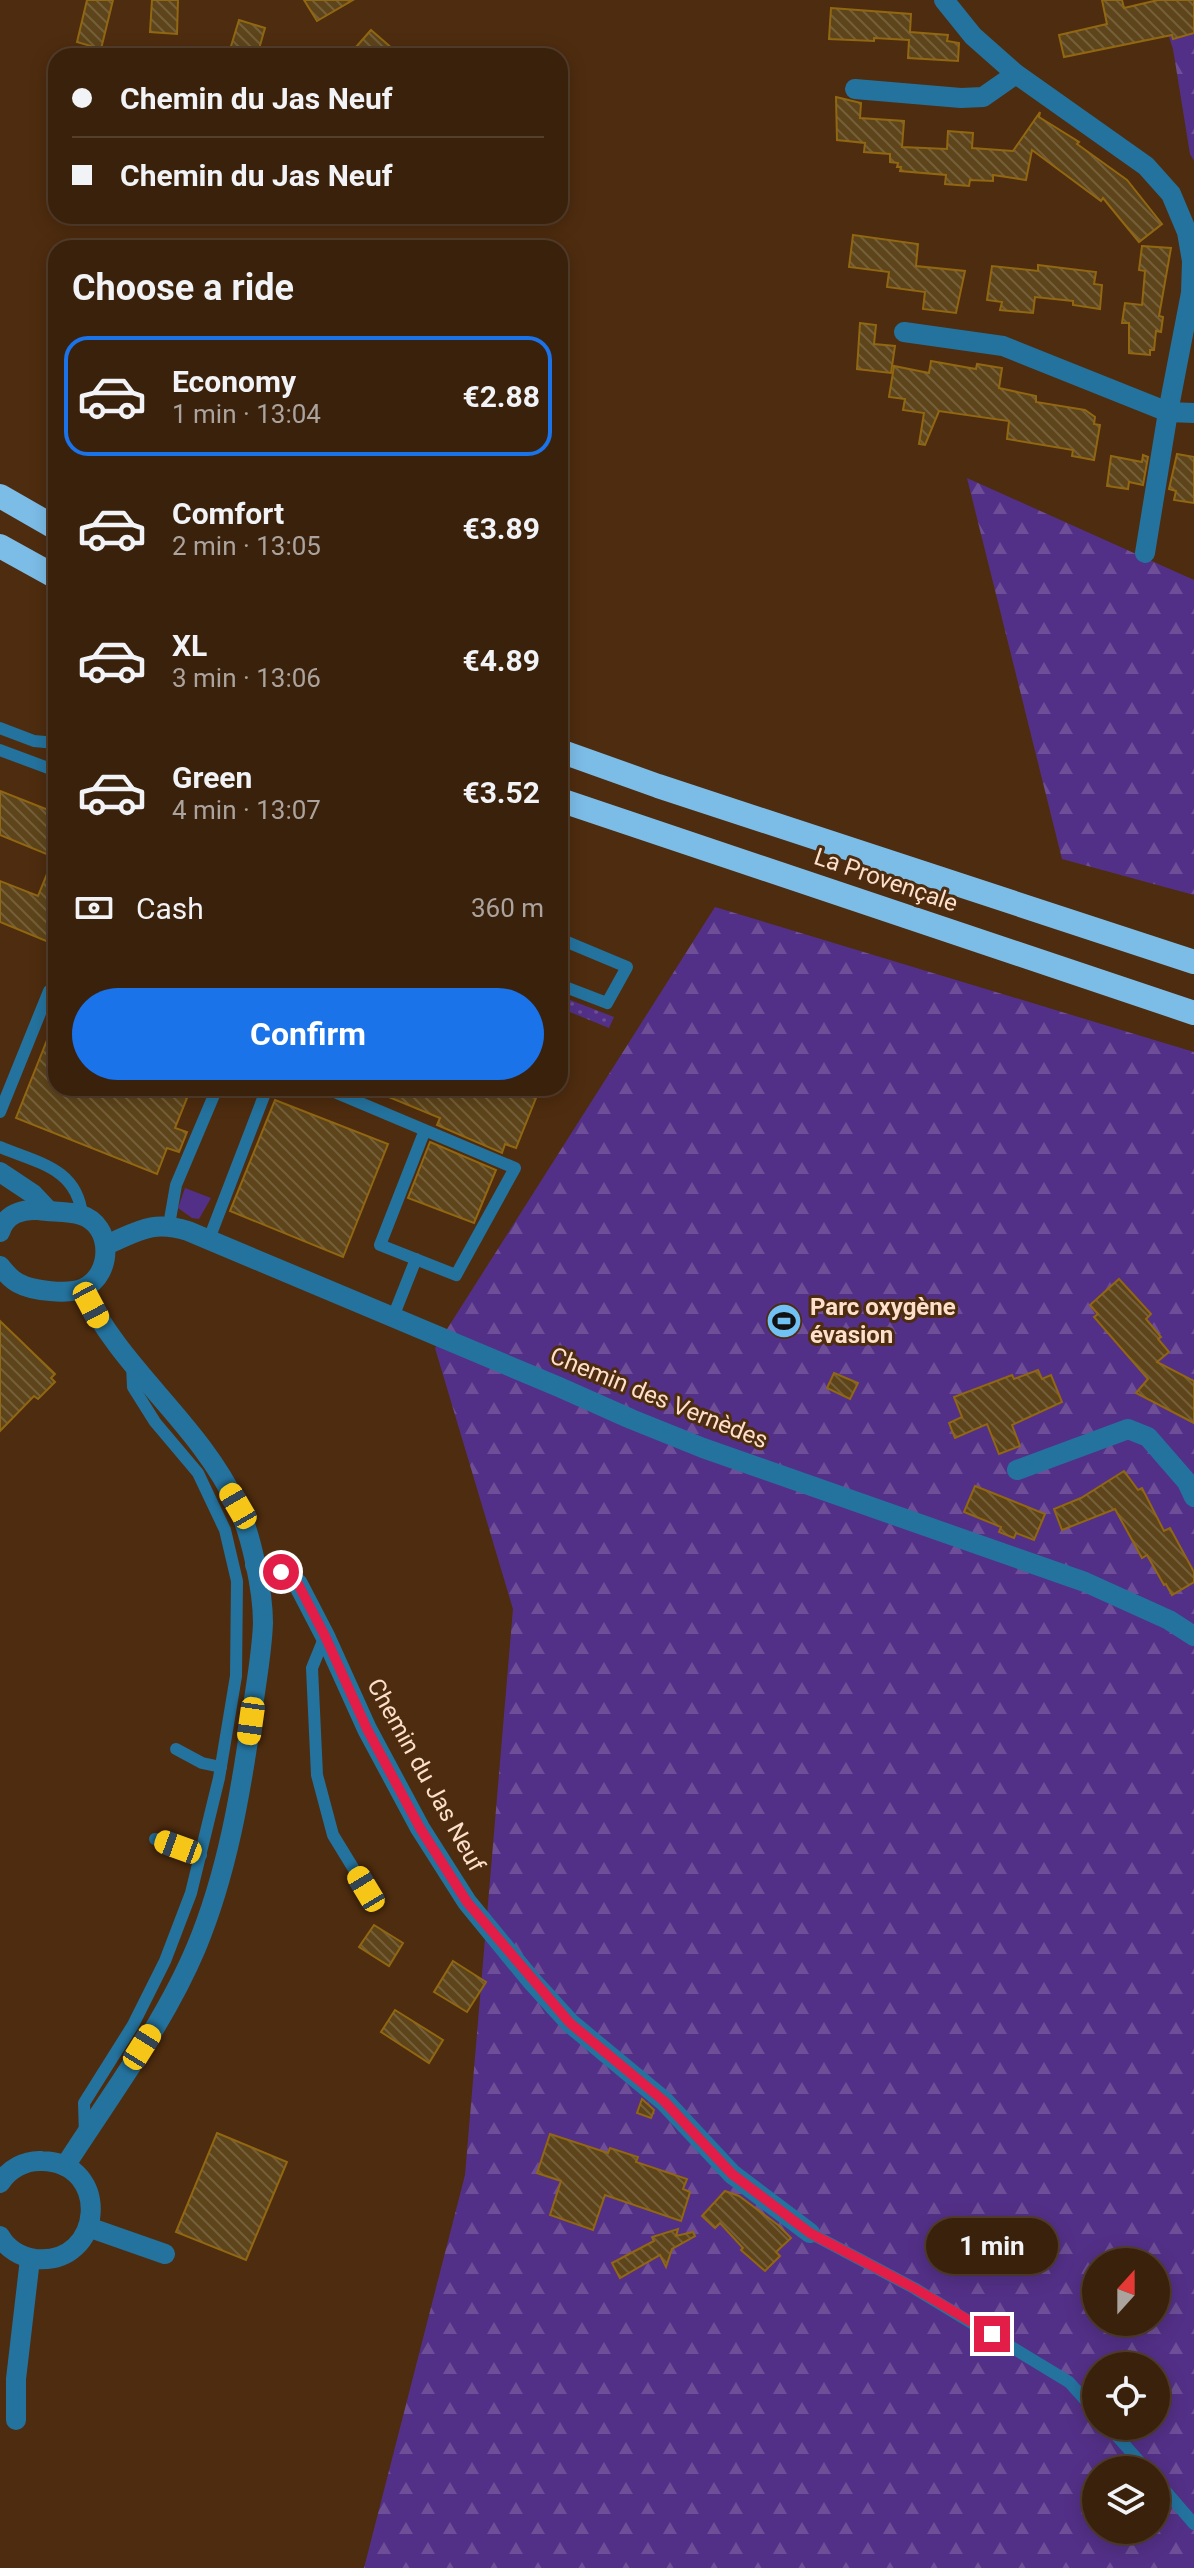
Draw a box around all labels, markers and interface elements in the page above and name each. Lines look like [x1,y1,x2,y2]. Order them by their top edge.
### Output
text: Chemin du Jas Neuf [120,81,393,116]
text: Chemin du Jas Neuf [120,158,393,193]
text: Choose a ride [72,267,294,309]
icon: car [76,360,148,432]
text: Economy [172,364,296,399]
text: €2.88 [462,379,540,414]
text: 1 min · 13:04 [172,399,321,429]
icon: car [76,492,148,564]
text: Comfort [172,496,284,531]
text: €3.89 [462,511,540,546]
text: 2 min · 13:05 [172,531,321,561]
icon: car [76,624,148,696]
text: XL [172,628,207,663]
text: €4.89 [462,643,540,678]
text: 3 min · 13:06 [172,663,321,693]
icon: car [76,756,148,828]
text: Green [172,760,252,795]
text: €3.52 [462,775,540,810]
text: 4 min · 13:07 [172,795,321,825]
street label: La Provençale [810,842,962,918]
icon: cash [72,886,116,930]
text: Cash [136,891,204,926]
text: 360 m [471,893,544,923]
button: Confirm [72,988,544,1080]
car [69,1278,113,1332]
place label: Parc oxygène évasion [810,1293,956,1349]
sports icon: Parc oxygène évasion [765,1302,803,1340]
street label: Chemin des Vernèdes [546,1341,772,1455]
car [216,1479,260,1533]
route start [263,1554,299,1590]
street label: Chemin du Jas Neuf [361,1674,491,1877]
car [236,1696,266,1746]
car [151,1828,205,1866]
car [343,1862,389,1916]
car [119,2020,165,2074]
callout: 1 min [926,2218,1058,2274]
text: 1 min [959,2231,1025,2261]
north arrow [1082,2248,1170,2336]
map controls [1082,2248,1170,2544]
route end [974,2316,1010,2352]
button: locate [1082,2352,1170,2440]
button: layers [1082,2456,1170,2544]

